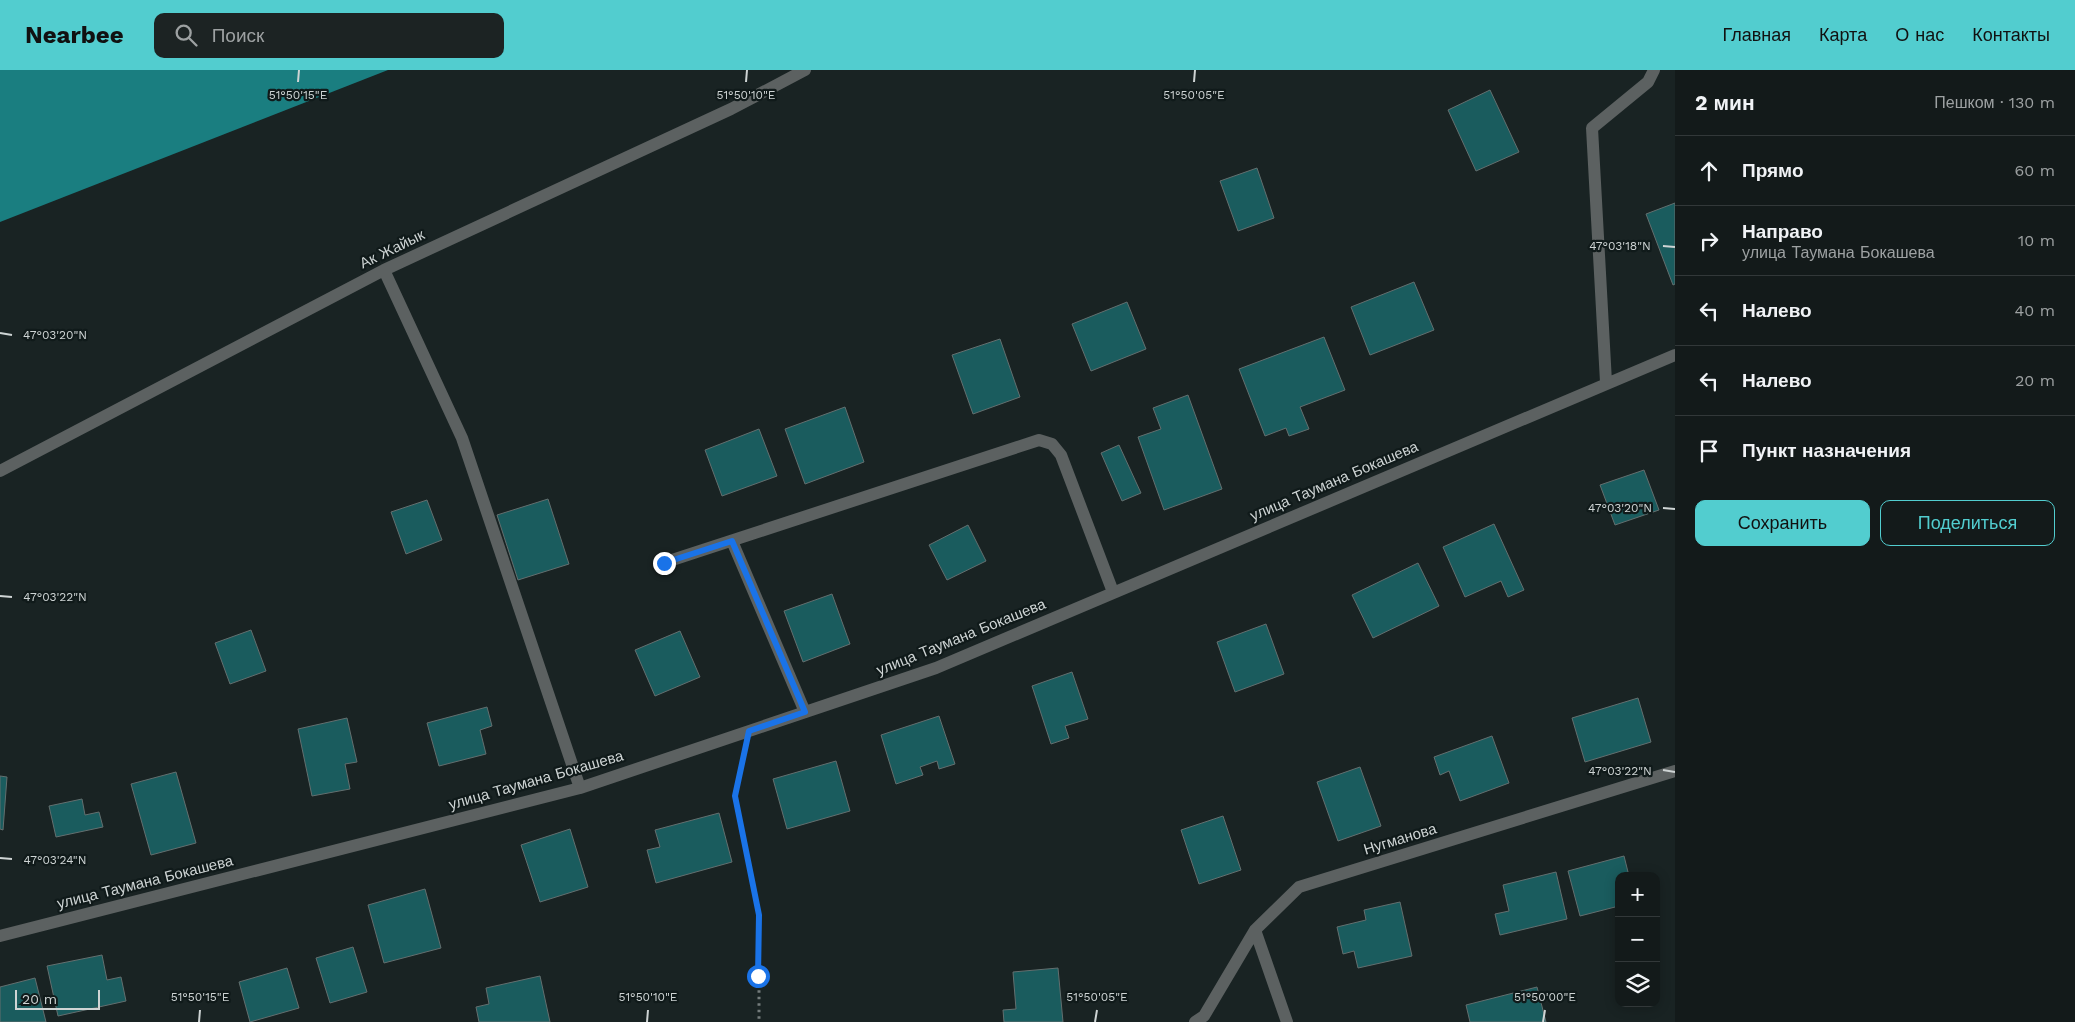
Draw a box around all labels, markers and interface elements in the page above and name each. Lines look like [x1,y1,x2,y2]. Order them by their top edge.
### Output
search box [154,13,504,58]
text: Nearbee [25,21,124,49]
icon: search [172,21,200,49]
text: Поиск [212,24,264,47]
text: Главная [1722,24,1791,45]
text: Карта [1819,24,1867,45]
text: О нас [1895,24,1944,45]
text: Контакты [1972,24,2050,45]
text: 51°50'15"E [269,88,328,102]
text: 51°50'10"E [716,88,776,102]
text: 51°50'05"E [1163,88,1225,102]
text: 2 мин [1695,90,1755,115]
text: Пешком · 130 m [1934,93,2055,112]
icon: ahead [1695,157,1723,185]
text: Прямо [1742,159,1804,182]
text: 60 m [2015,161,2055,180]
text: Направо [1742,220,1823,243]
street label: Ак Жайык [357,225,428,272]
icon: right [1695,227,1723,255]
text: 10 m [2018,231,2055,250]
text: 47°03'18"N [1589,239,1651,253]
text: улица Таумана Бокашева [1742,243,1935,262]
icon: left [1695,297,1723,325]
text: Налево [1742,299,1812,322]
text: 40 m [2015,301,2055,320]
text: 47°03'20"N [23,328,87,342]
icon: left [1695,367,1723,395]
text: Налево [1742,369,1812,392]
text: 20 m [2015,371,2055,390]
street label: улица Таумана Бокашева [1247,437,1421,525]
icon: arrive [1695,437,1723,465]
text: Пункт назначения [1742,439,1911,462]
button: Сохранить [1695,500,1870,546]
button: Поделиться [1880,500,2055,546]
text: 47°03'20"N [1588,501,1652,515]
route end [653,552,676,575]
text: 47°03'22"N [23,590,87,604]
street label: улица Таумана Бокашева [874,595,1049,679]
street label: улица Таумана Бокашева [447,746,626,814]
text: 47°03'22"N [1588,764,1652,778]
street label: Нугманова [1361,819,1439,859]
street label: улица Таумана Бокашева [55,851,235,913]
text: 47°03'24"N [23,853,87,867]
map controls [1615,872,1660,1007]
button: + [1615,872,1660,917]
button: − [1615,917,1660,962]
button: layers [1615,962,1660,1007]
route start [747,965,770,988]
scale bar [15,987,100,1010]
text: 51°50'15"E [171,990,230,1004]
text: 51°50'10"E [618,990,678,1004]
text: 51°50'05"E [1066,990,1128,1004]
text: 51°50'00"E [1514,990,1576,1004]
text: 20 m [22,991,57,1007]

